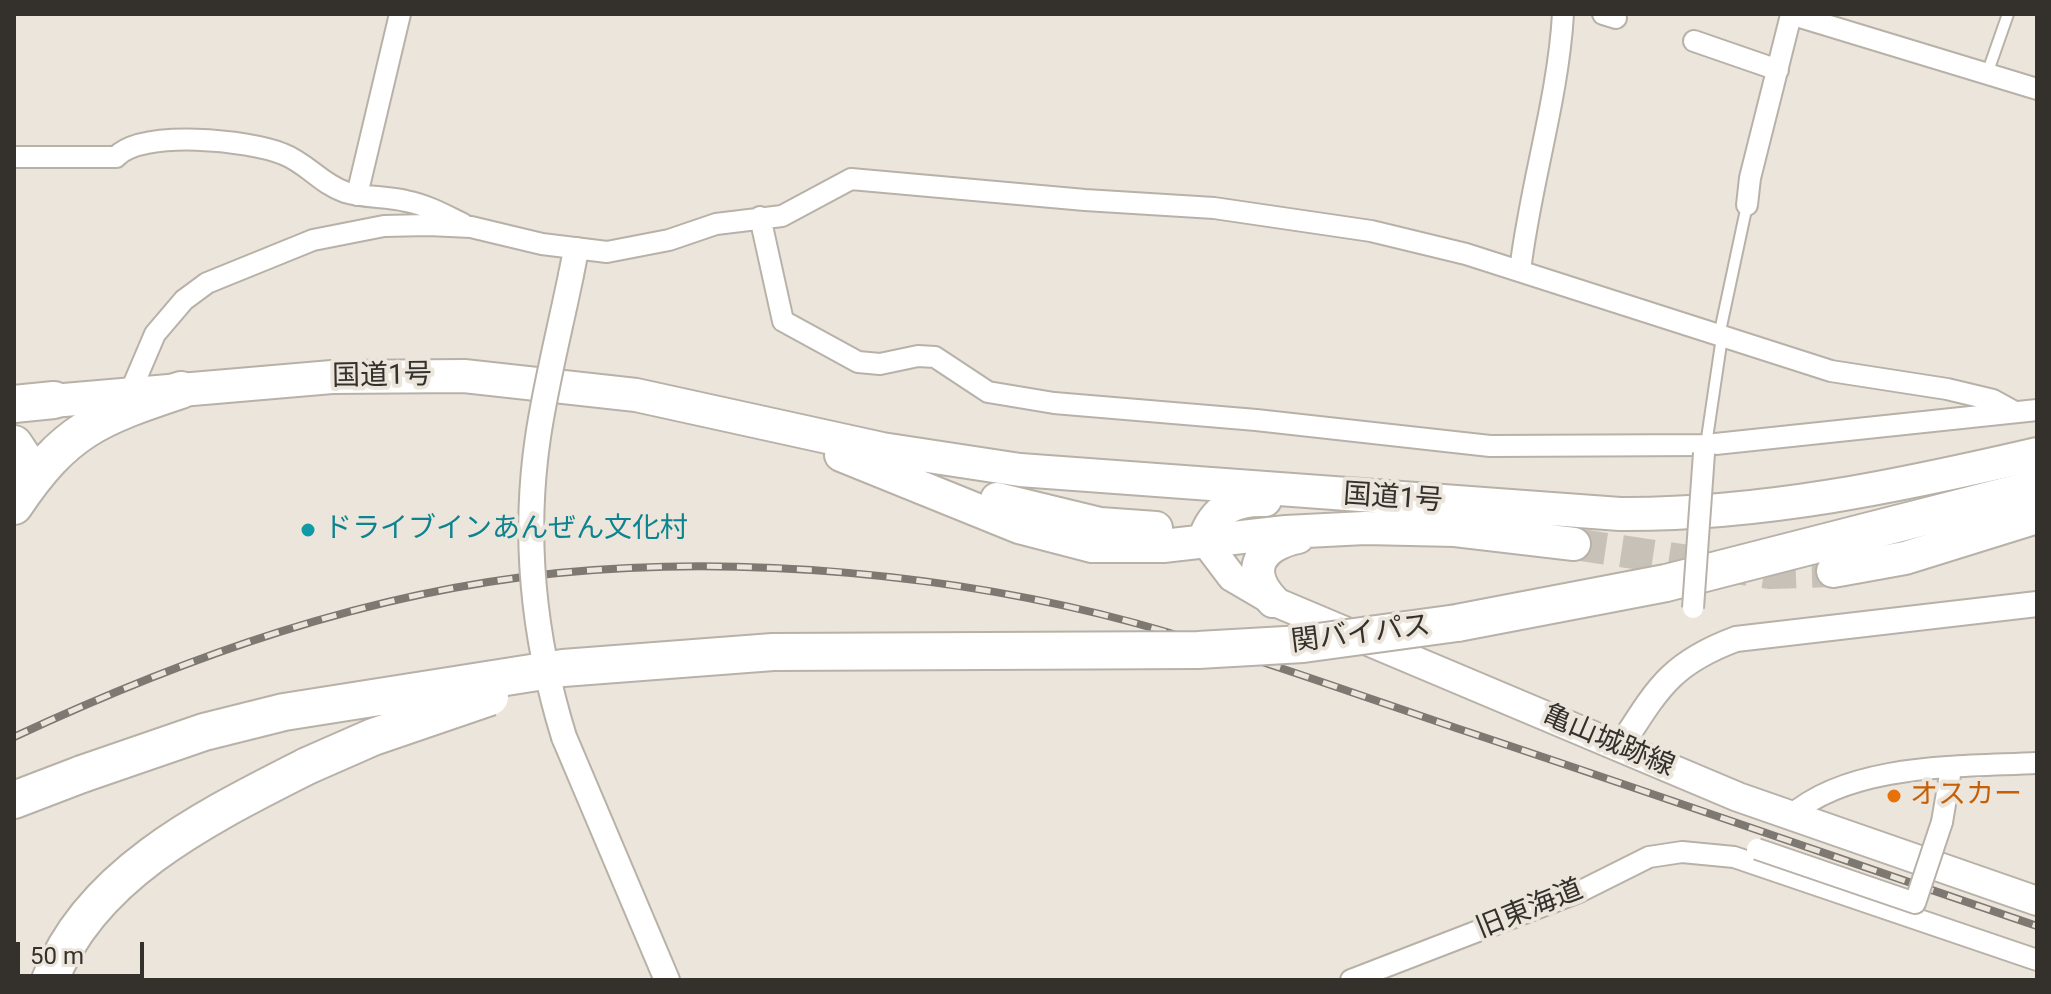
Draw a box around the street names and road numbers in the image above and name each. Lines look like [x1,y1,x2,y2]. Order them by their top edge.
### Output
street label: 国道1号 [332,359,432,395]
street label: 国道1号 [1342,479,1444,519]
street label: 関バイパス [1289,610,1433,660]
street label: 亀山城跡線 [1537,699,1679,785]
street label: 旧東海道 [1472,873,1588,947]

